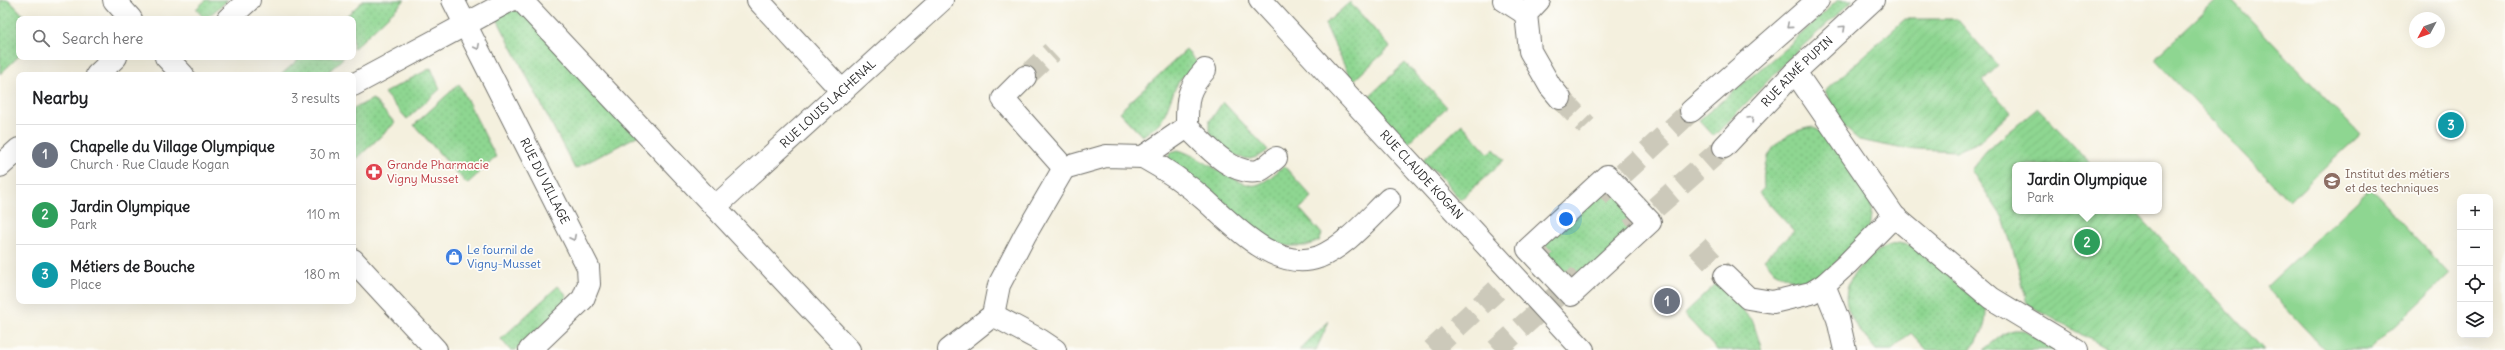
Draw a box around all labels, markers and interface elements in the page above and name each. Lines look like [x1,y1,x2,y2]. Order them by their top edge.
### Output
north arrow [2409,12,2445,48]
search box [16,16,356,60]
one-way arrow [1786,22,1794,29]
one-way arrow [1839,25,1846,32]
icon: search [30,27,52,49]
text: Search here [62,29,143,48]
street label: RUE AIMÉ PUPIN [1758,33,1836,110]
one-way arrow [472,43,480,51]
street label: RUE LOUIS LACHENAL [777,56,879,151]
text: Nearby [32,87,88,109]
text: 3 results [291,90,340,107]
pin: 3 [2438,110,2464,140]
one-way arrow [1746,116,1754,124]
street label: RUE CLAUDE KOGAN [1377,127,1467,222]
street label: RUE DU VILLAGE [517,135,573,227]
text: Chapelle du Village Olympique [70,137,275,156]
text: 1 [42,146,48,163]
text: 30 m [310,146,340,163]
text: Church · Rue Claude Kogan [70,156,229,173]
place label: Grande Pharmacie Vigny Musset [387,157,489,186]
pharmacy icon: Grande Pharmacie Vigny Musset [364,162,384,182]
popup [2012,162,2162,214]
place label: Institut des métiers et des techniques [2345,166,2450,195]
text: Jardin Olympique [2027,170,2147,189]
school or university icon: Institut des métiers et des techniques [2322,171,2342,191]
text: Park [2027,189,2054,206]
map controls [2457,194,2493,338]
button: + [2457,194,2493,230]
text: Jardin Olympique [70,197,190,216]
text: 2 [41,206,49,223]
text: 110 m [307,206,340,223]
your location [1556,209,1576,229]
text: Park [70,216,97,233]
pin: 2 [2074,227,2100,257]
button: − [2457,230,2493,266]
one-way arrow [569,234,576,242]
place label: Le fournil de Vigny-Musset [467,242,541,271]
shop icon: Le fournil de Vigny-Musset [444,247,464,267]
text: Métiers de Bouche [70,257,195,276]
text: 3 [41,266,49,283]
text: 180 m [304,266,340,283]
button: locate [2457,266,2493,302]
text: Place [70,276,101,293]
pin: 1 [1654,286,1680,316]
button: layers [2457,302,2493,338]

